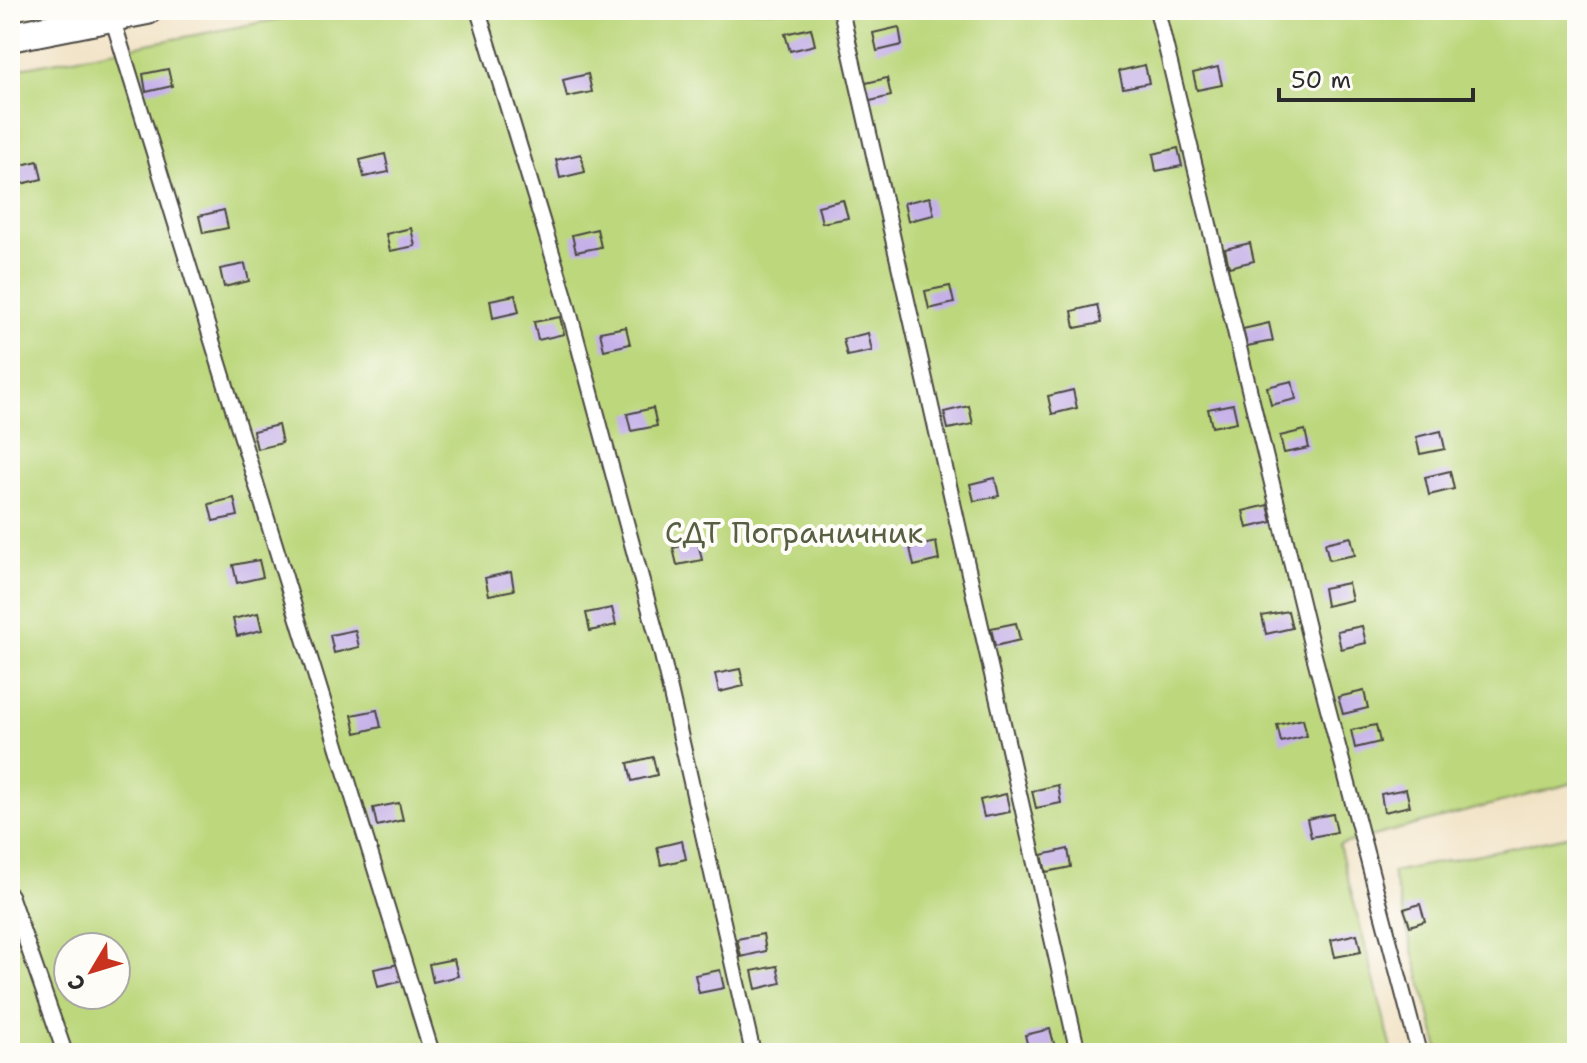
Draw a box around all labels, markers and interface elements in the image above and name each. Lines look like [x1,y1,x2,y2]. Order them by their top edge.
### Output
scale bar [1279,52,1473,102]
text: 50 m [1291,64,1351,96]
park label: СДТ Пограничник [665,512,923,553]
north arrow [52,931,132,1011]
text: С [61,969,92,997]

